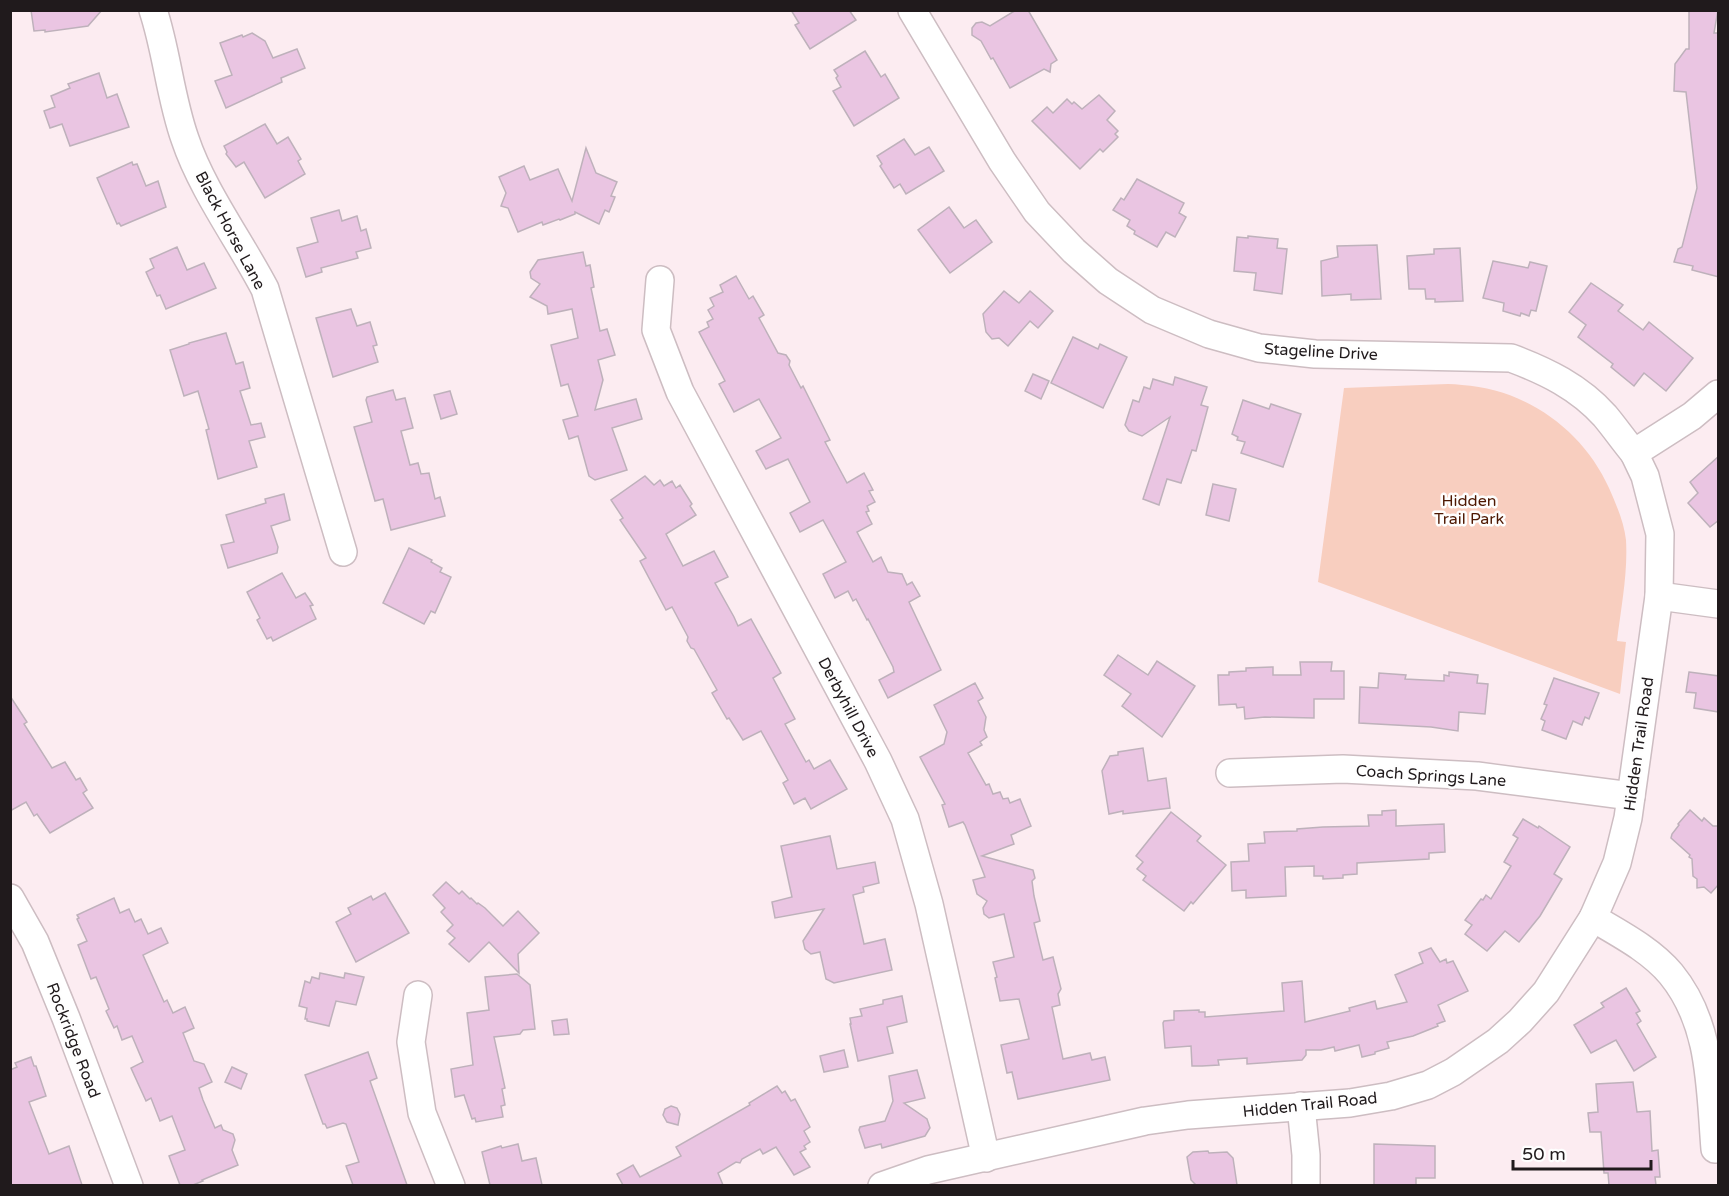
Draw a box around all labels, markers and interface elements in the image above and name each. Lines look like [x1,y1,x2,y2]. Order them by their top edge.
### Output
street label: Black Horse Lane [191,168,270,293]
street label: Stageline Drive [1263,339,1378,365]
park label: Hidden Trail Park [1434,491,1504,529]
street label: Derbyhill Drive [813,654,883,761]
street label: Hidden Trail Road [1620,676,1658,813]
street label: Coach Springs Lane [1355,761,1507,791]
street label: Rockridge Road [42,980,104,1101]
street label: Hidden Trail Road [1242,1088,1378,1122]
scale bar [1513,1133,1651,1171]
text: 50 m [1522,1143,1566,1165]

